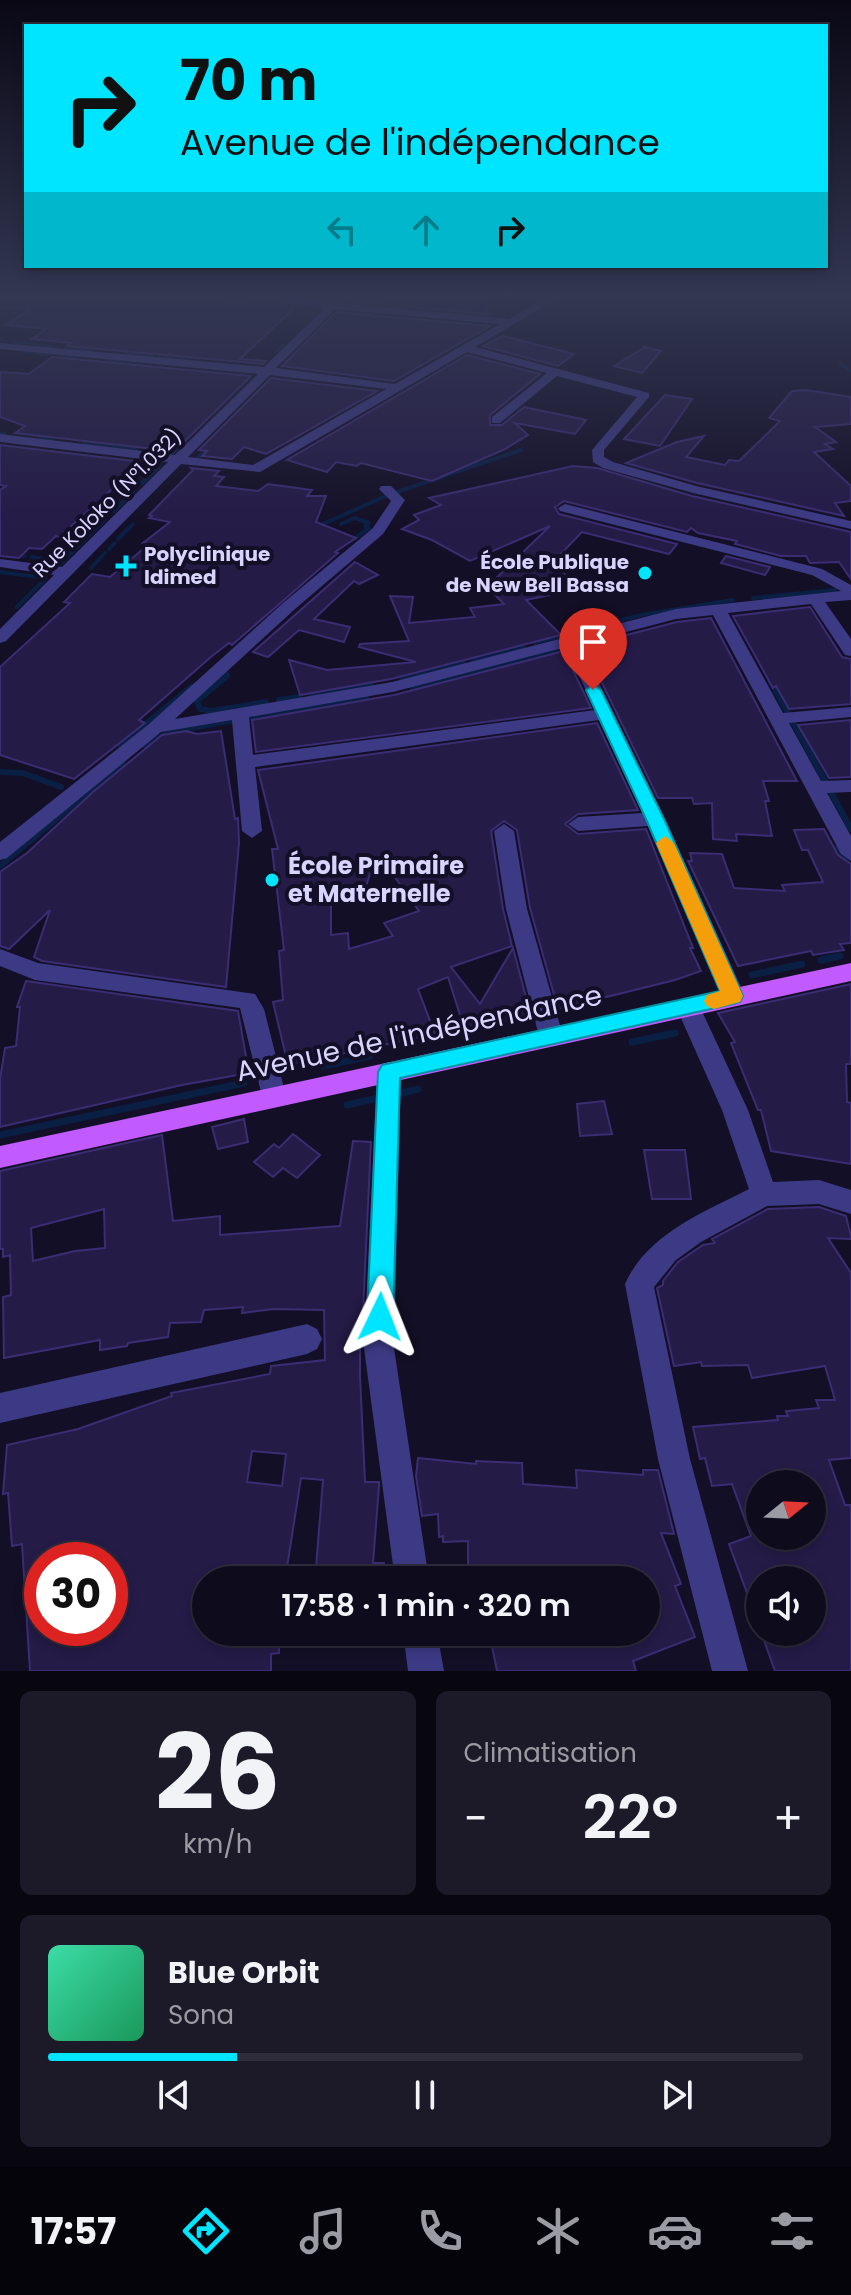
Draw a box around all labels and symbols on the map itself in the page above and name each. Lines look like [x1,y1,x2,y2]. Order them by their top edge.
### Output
street label: Rue Koloko (N°1.032) [26,422,188,584]
place label: Polyclinique Idimed [144,540,270,591]
place label: École Publique de New Bell Bassa [446,548,629,599]
marker: Polyclinique Idimed [115,555,137,577]
marker: École Publique de New Bell Bassa [636,564,654,582]
pin [559,608,627,690]
place label: École Primaire et Maternelle [288,849,464,910]
marker: École Primaire et Maternelle [263,871,281,889]
street label: Avenue de l'indépendance [233,976,606,1091]
position arrow [338,1275,422,1359]
north arrow [746,1470,826,1550]
speed limit sign: 30 [24,1542,128,1646]

